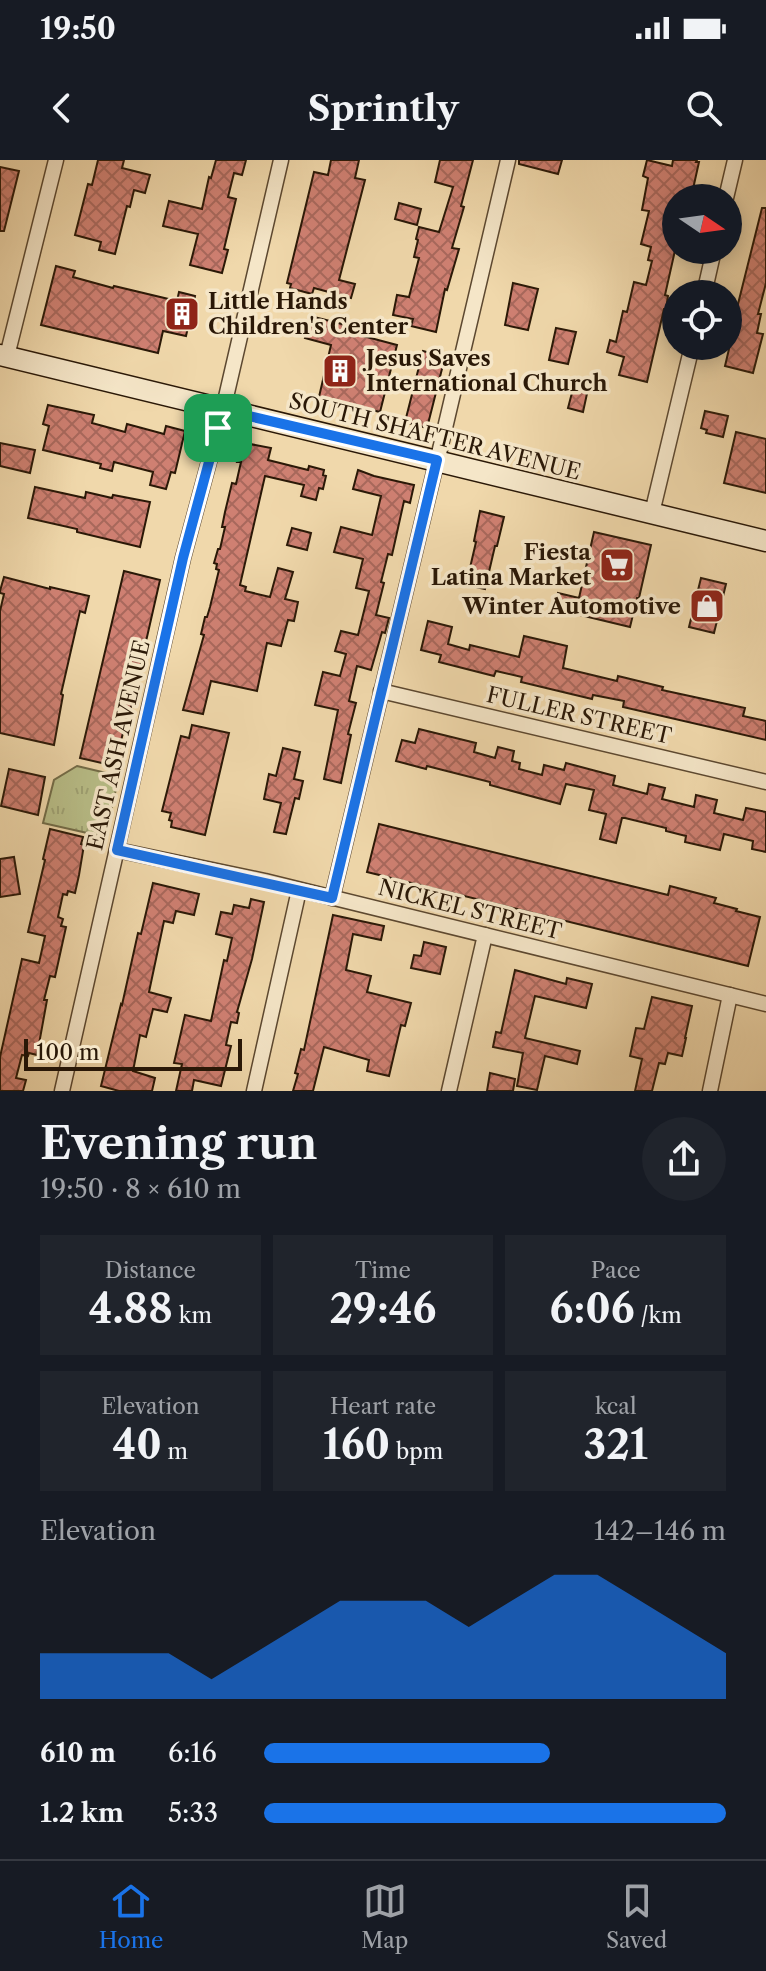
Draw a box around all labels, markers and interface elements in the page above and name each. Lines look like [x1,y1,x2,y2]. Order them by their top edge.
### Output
text: 19:50 [40,10,116,47]
icon: back [40,86,84,130]
text: Sprintly [307,86,459,130]
icon: search [682,86,726,130]
north arrow [662,184,742,264]
map controls [662,184,742,360]
button: locate [662,280,742,360]
place label: Little Hands Children's Center [208,288,409,340]
building icon: Little Hands Children's Center [163,295,201,333]
place label: Jesus Saves International Church [362,345,608,397]
building icon: Jesus Saves International Church [321,352,359,390]
street label: SOUTH SHAFTER AVENUE [286,387,584,486]
pin [184,394,252,462]
icon: arrive [196,406,240,450]
place label: Fiesta Latina Market [431,539,591,591]
supermarket icon: Fiesta Latina Market [598,546,636,584]
shop icon: Winter Automotive [688,587,726,625]
place label: Winter Automotive [461,593,681,620]
street label: EAST ASH AVENUE [81,637,156,853]
street label: FULLER STREET [484,681,674,750]
street label: NICKEL STREET [376,874,565,945]
scale bar [24,1035,242,1071]
text: 100 m [36,1039,99,1066]
text: Evening run [40,1116,317,1170]
button: share [642,1117,726,1201]
text: 19:50 · 8 × 610 m [40,1173,241,1205]
text: Distance [105,1257,196,1284]
text: Time [355,1257,411,1284]
text: Pace [591,1257,641,1284]
text: 4.88 [89,1284,173,1333]
text: 29:46 [330,1284,436,1333]
text: 6:06 [550,1284,635,1333]
text: km [173,1302,212,1329]
text: /km [635,1302,682,1329]
text: Elevation [101,1393,199,1420]
text: Heart rate [330,1393,436,1420]
text: kcal [595,1393,636,1420]
text: 40 [113,1420,162,1469]
text: 160 [323,1420,390,1469]
text: 321 [584,1420,648,1469]
text: m [162,1438,188,1465]
text: bpm [390,1438,443,1465]
text: Elevation [40,1515,156,1547]
text: 142–146 m [594,1515,726,1547]
text: 610 m [40,1737,116,1769]
text: 6:16 [168,1737,217,1769]
text: 1.2 km [40,1797,124,1829]
text: 5:33 [168,1797,218,1829]
tab: Home [99,1879,163,1954]
tab: Map [361,1879,408,1954]
tab: Saved [606,1879,667,1954]

